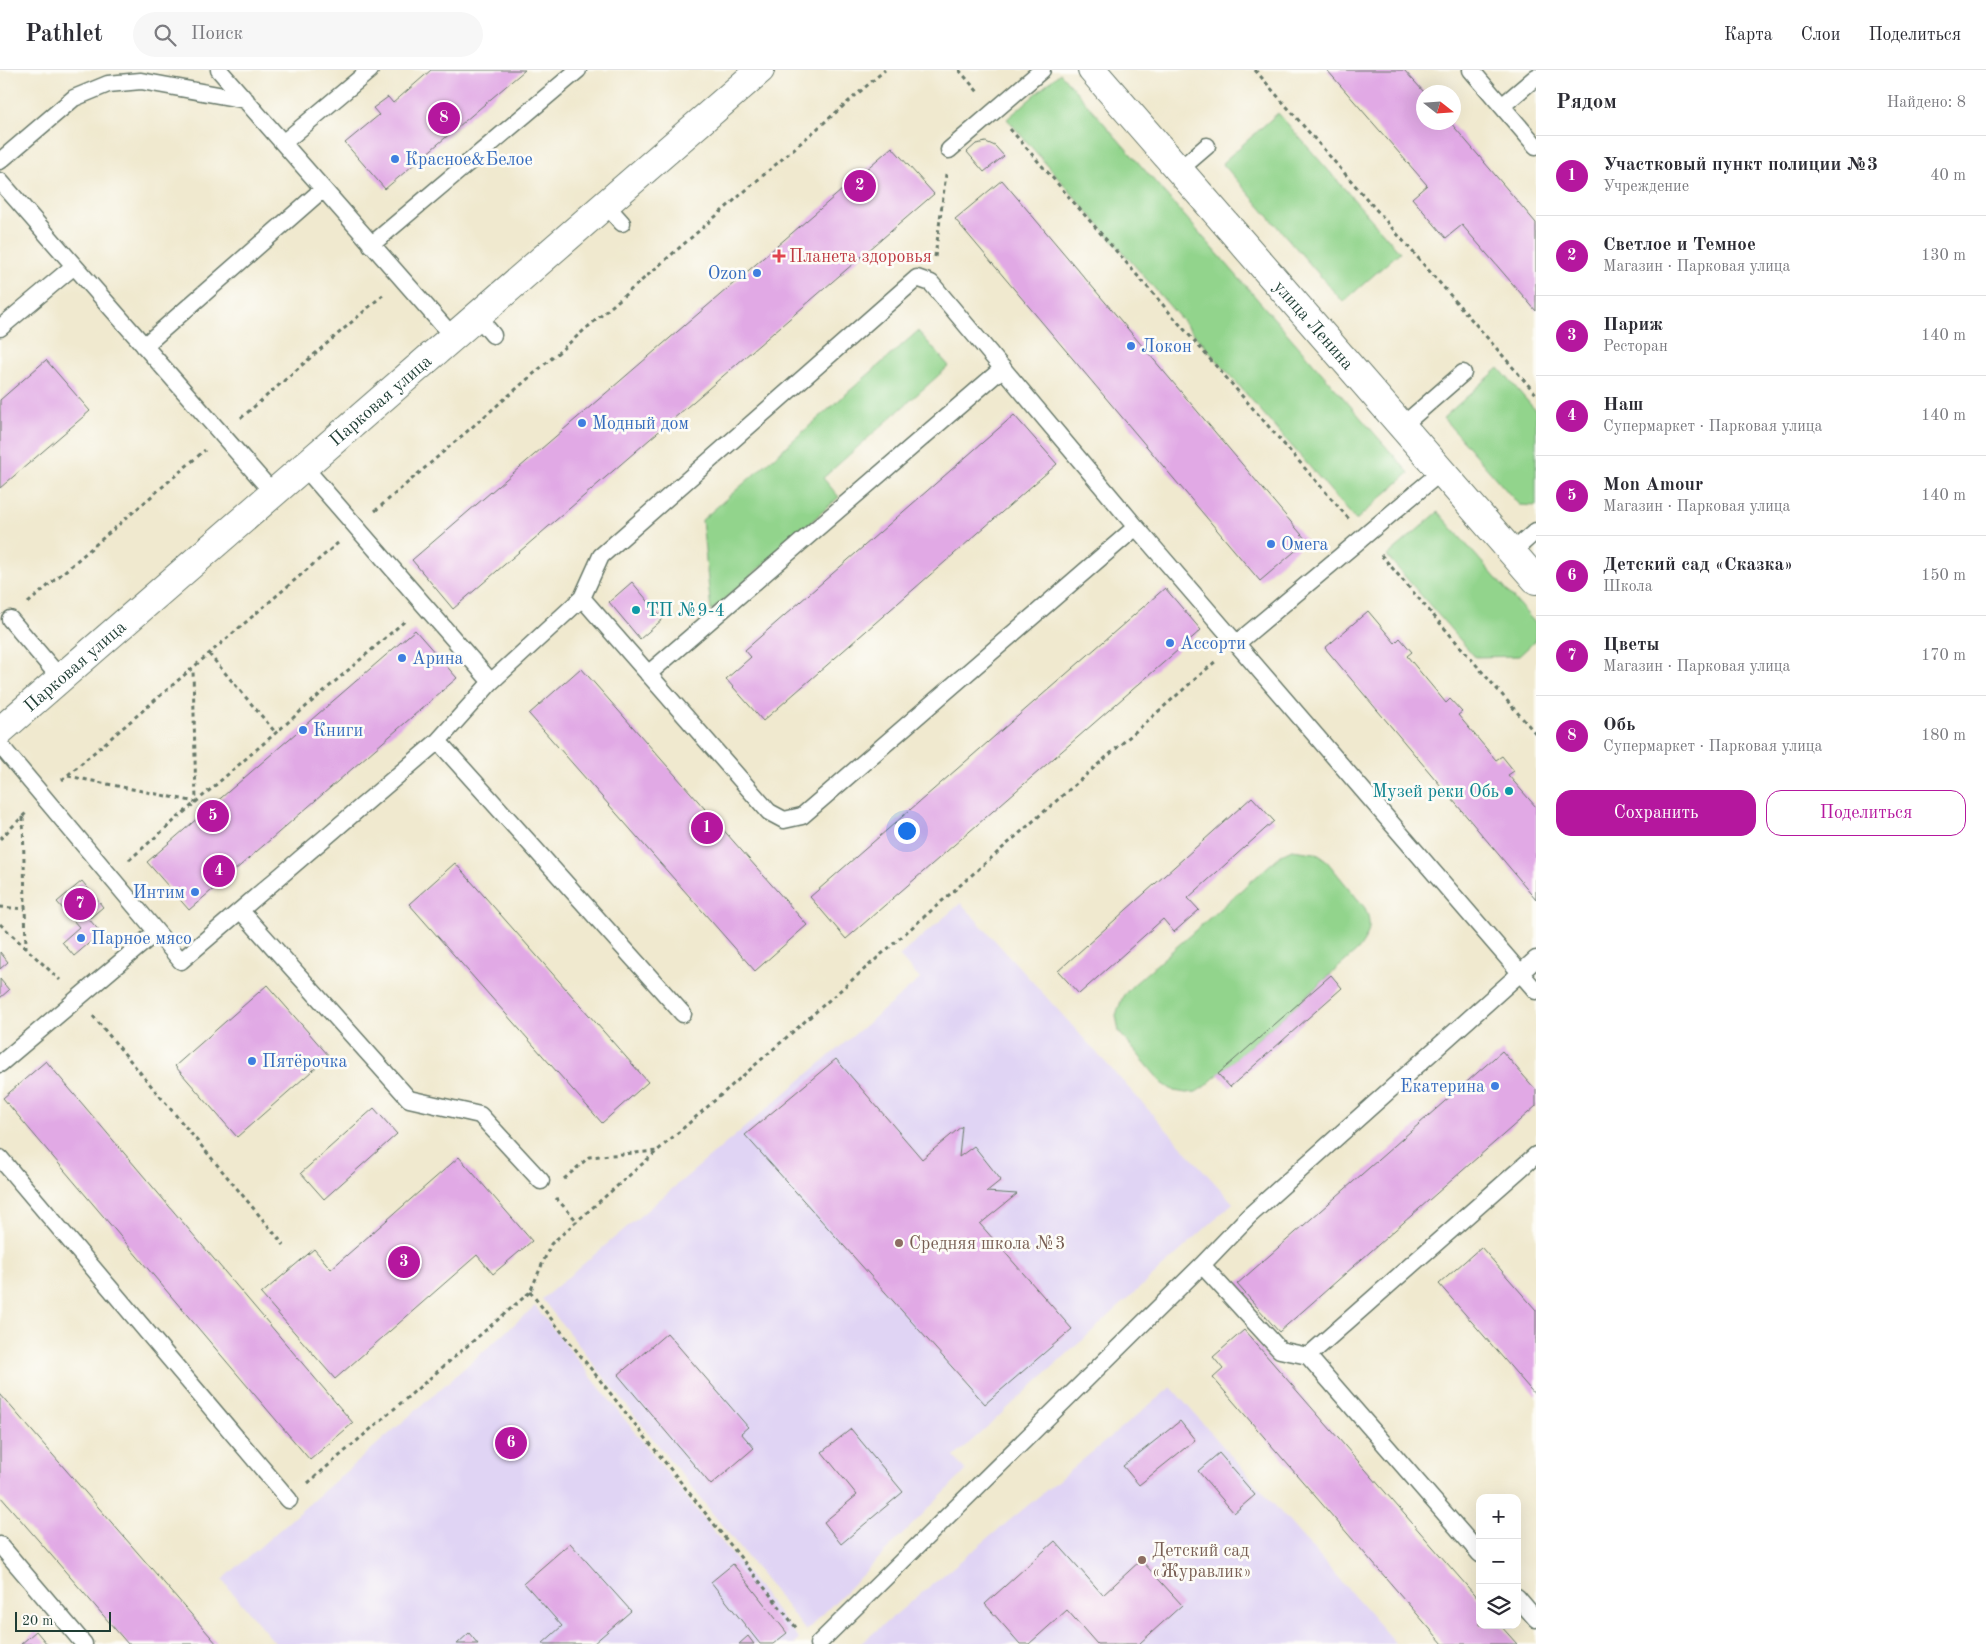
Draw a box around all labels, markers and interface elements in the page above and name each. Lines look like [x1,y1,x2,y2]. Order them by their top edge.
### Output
search box [133,12,483,57]
icon: search [151,21,179,49]
text: Pathlet [25,23,103,47]
text: Поиск [191,25,243,44]
text: Карта [1724,26,1773,44]
text: Слои [1801,26,1840,44]
text: Поделиться [1868,26,1961,44]
north arrow [1416,85,1461,130]
text: Рядом [1556,92,1617,113]
text: Найдено: 8 [1887,95,1966,111]
pin: 8 [428,99,460,137]
place label: Красное&Белое [405,151,533,169]
marker: Красное&Белое [389,153,401,165]
text: Участковый пункт полиции №3 [1603,156,1878,175]
pin: 2 [844,167,876,205]
text: 1 [1567,168,1577,184]
text: 40 m [1930,168,1966,184]
text: Учреждение [1603,179,1689,195]
text: Светлое и Темное [1603,236,1756,255]
place label: Планета здоровья [789,248,932,266]
text: 2 [1567,248,1577,264]
text: 130 m [1921,248,1966,264]
marker: Планета здоровья [773,250,785,262]
text: Магазин · Парковая улица [1603,259,1791,275]
place label: Ozon [708,265,747,283]
marker: Ozon [751,267,763,279]
street label: улица Ленина [1270,278,1357,374]
text: Париж [1603,316,1663,335]
text: 3 [1567,328,1577,344]
text: 140 m [1921,328,1966,344]
place label: Локон [1141,338,1192,356]
text: Ресторан [1603,339,1668,355]
marker: Локон [1125,340,1137,352]
street label: Парковая улица [327,352,435,450]
text: Наш [1603,396,1644,415]
text: 4 [1567,408,1577,424]
text: 140 m [1921,408,1966,424]
place label: Модный дом [592,415,689,433]
marker: Модный дом [576,417,588,429]
text: Супермаркет · Парковая улица [1603,419,1823,435]
text: Mon Amour [1603,476,1703,495]
text: 5 [1567,488,1577,504]
text: 140 m [1921,488,1966,504]
text: Магазин · Парковая улица [1603,499,1791,515]
place label: Омега [1281,536,1329,554]
marker: Омега [1265,538,1277,550]
text: Детский сад «Сказка» [1603,556,1793,575]
text: 6 [1567,568,1577,584]
text: 150 m [1921,568,1966,584]
text: Школа [1603,579,1653,595]
place label: ТП №9-4 [646,602,725,620]
marker: ТП №9-4 [630,604,642,616]
street label: Парковая улица [21,618,130,716]
place label: Ассорти [1180,635,1246,653]
text: Цветы [1603,636,1659,655]
marker: Ассорти [1164,637,1176,649]
text: 7 [1567,648,1577,664]
text: 170 m [1921,648,1966,664]
place label: Арина [412,650,464,668]
marker: Арина [396,652,408,664]
text: Магазин · Парковая улица [1603,659,1791,675]
text: Обь [1603,716,1635,735]
place label: Книги [313,722,363,740]
marker: Книги [297,724,309,736]
text: 8 [1567,728,1577,744]
text: 180 m [1921,728,1966,744]
text: Супермаркет · Парковая улица [1603,739,1823,755]
place label: Музей реки Обь [1372,783,1499,801]
marker: Музей реки Обь [1503,785,1515,797]
button: Сохранить [1556,790,1756,836]
button: Поделиться [1766,790,1966,836]
pin: 5 [197,797,229,835]
pin: 1 [691,809,723,847]
your location [894,818,920,844]
pin: 4 [203,852,235,890]
place label: Интим [133,884,185,902]
pin: 7 [64,885,96,923]
marker: Интим [189,886,201,898]
place label: Парное мясо [91,930,192,948]
marker: Парное мясо [75,932,87,944]
place label: Пятёрочка [262,1053,348,1071]
marker: Пятёрочка [246,1055,258,1067]
place label: Екатерина [1400,1078,1485,1096]
marker: Екатерина [1489,1080,1501,1092]
place label: Средняя школа №3 [909,1235,1065,1253]
marker: Средняя школа №3 [893,1237,905,1249]
pin: 3 [388,1243,420,1281]
pin: 6 [495,1424,527,1462]
map controls [1476,1494,1521,1629]
button: + [1476,1494,1521,1539]
button: − [1476,1539,1521,1584]
place label: Детский сад «Журавлик» [1152,1542,1252,1581]
marker: Детский сад «Журавлик» [1136,1554,1148,1566]
button: layers [1476,1584,1521,1629]
scale bar [15,1609,111,1632]
text: 20 m [22,1614,53,1628]

